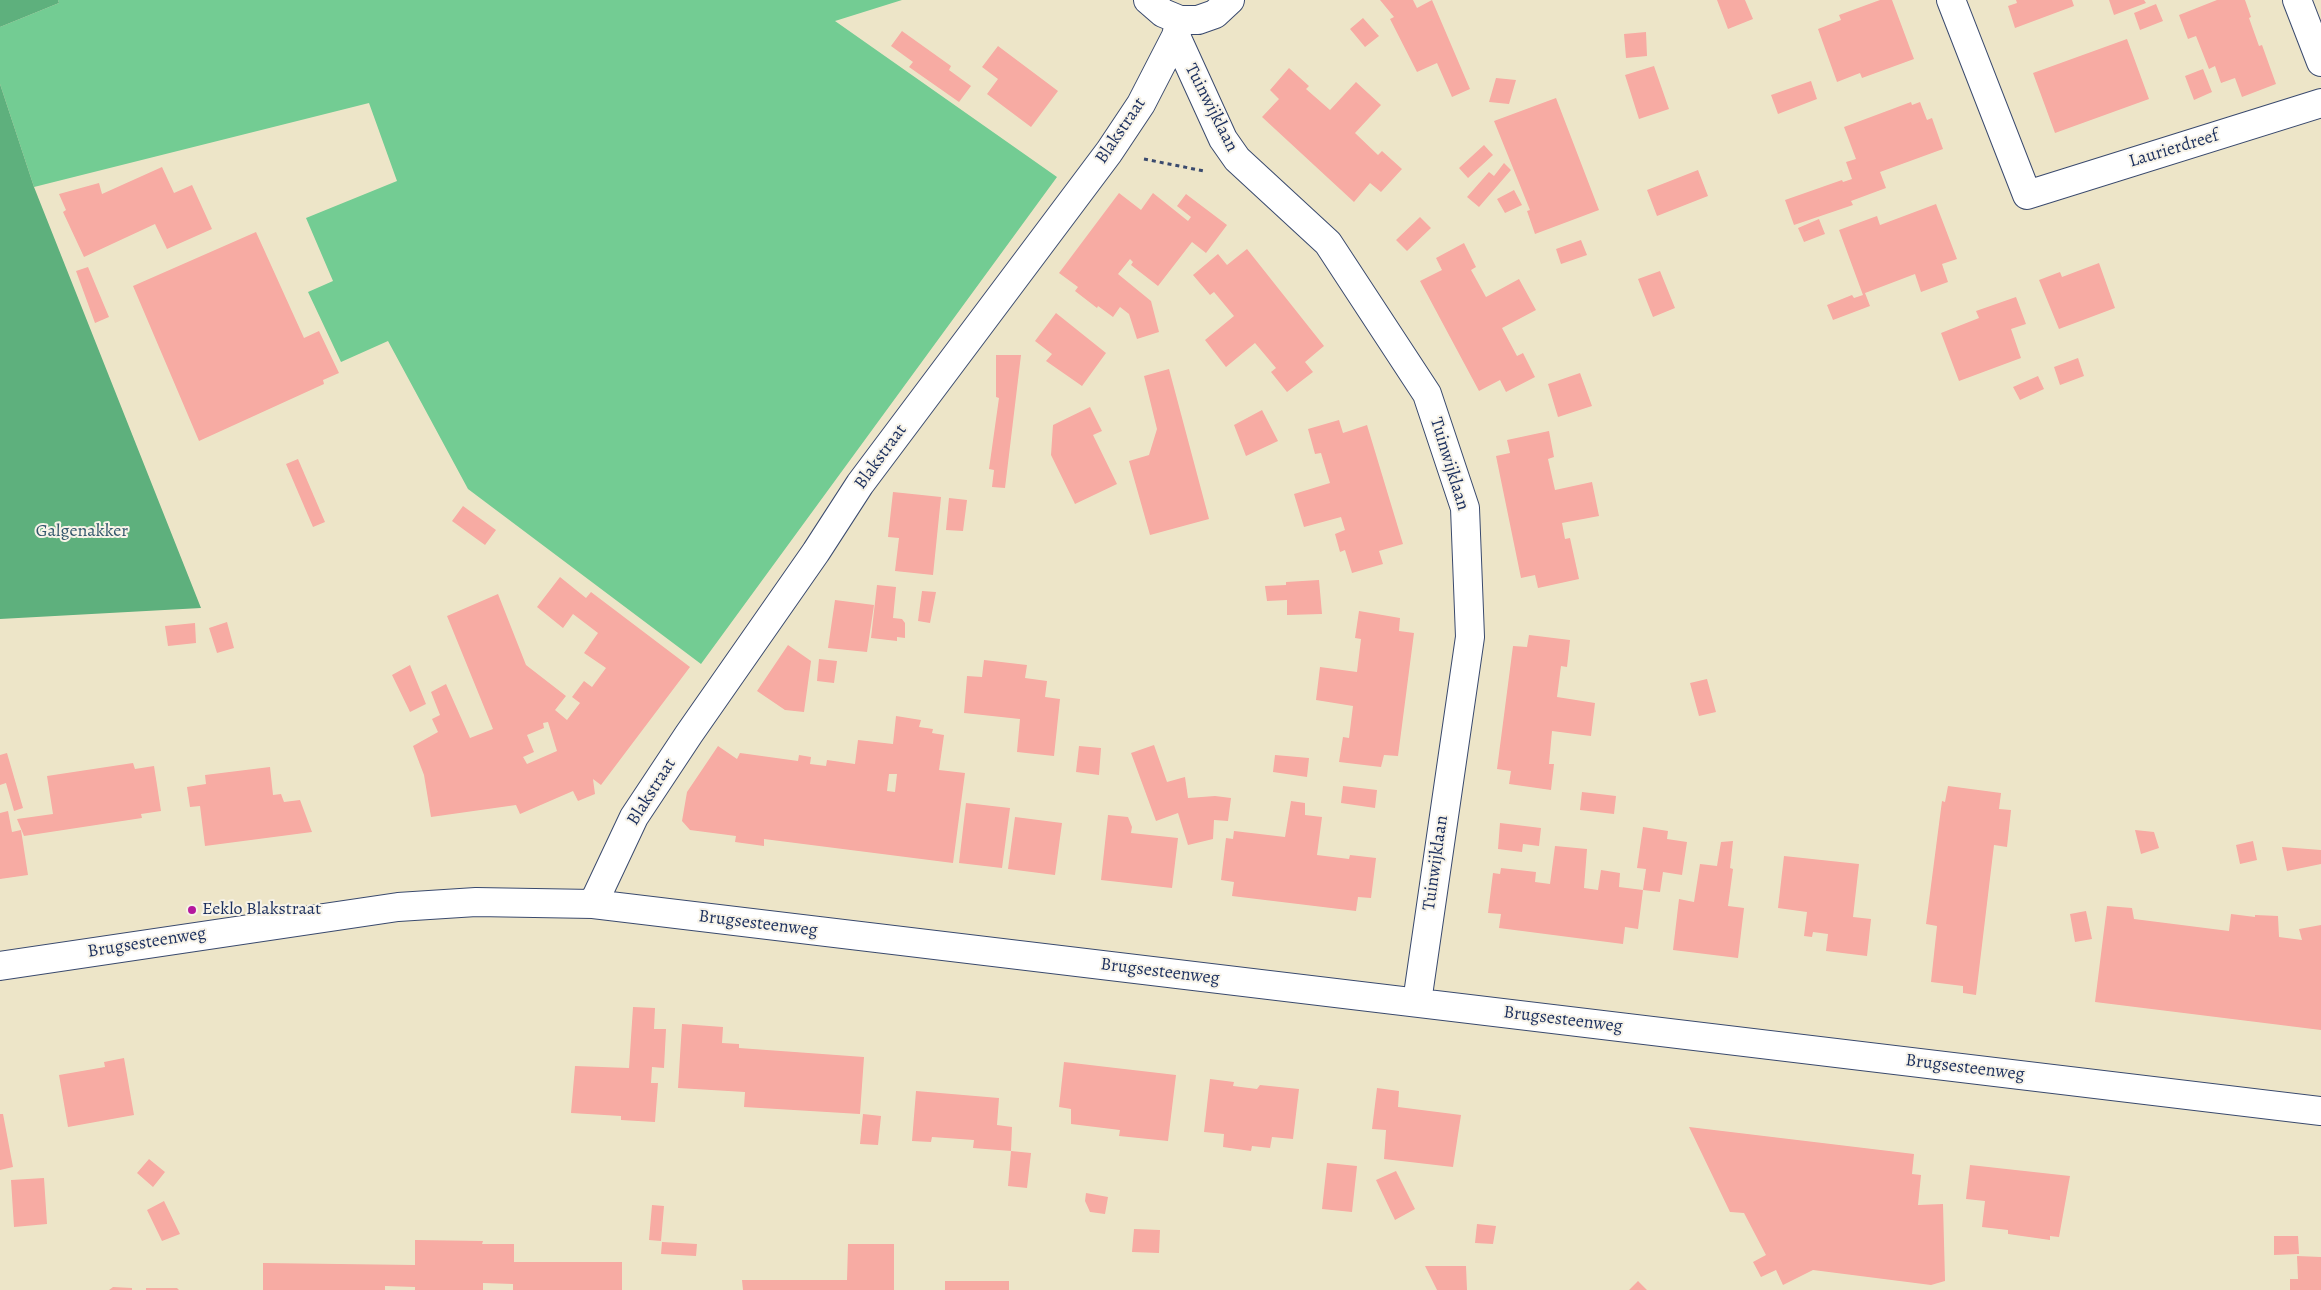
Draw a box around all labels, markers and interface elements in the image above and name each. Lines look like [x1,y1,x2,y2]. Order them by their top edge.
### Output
street label: Tuinwijklaan [1180,60,1242,156]
street label: Blakstraat [1091,94,1151,168]
street label: Laurierdreef [2127,125,2221,173]
street label: Tuinwijklaan [1425,415,1473,513]
street label: Blakstraat [850,420,912,494]
park label: Galgenakker [36,521,128,543]
street label: Blakstraat [623,754,681,830]
street label: Tuinwijklaan [1419,814,1453,912]
place label: Eeklo Blakstraat [202,899,321,921]
marker: Eeklo Blakstraat [186,904,198,916]
street label: Brugsesteenweg [697,906,819,942]
street label: Brugsesteenweg [86,923,208,963]
street label: Brugsesteenweg [1099,954,1221,990]
street label: Brugsesteenweg [1502,1002,1624,1038]
street label: Brugsesteenweg [1904,1050,2026,1086]

